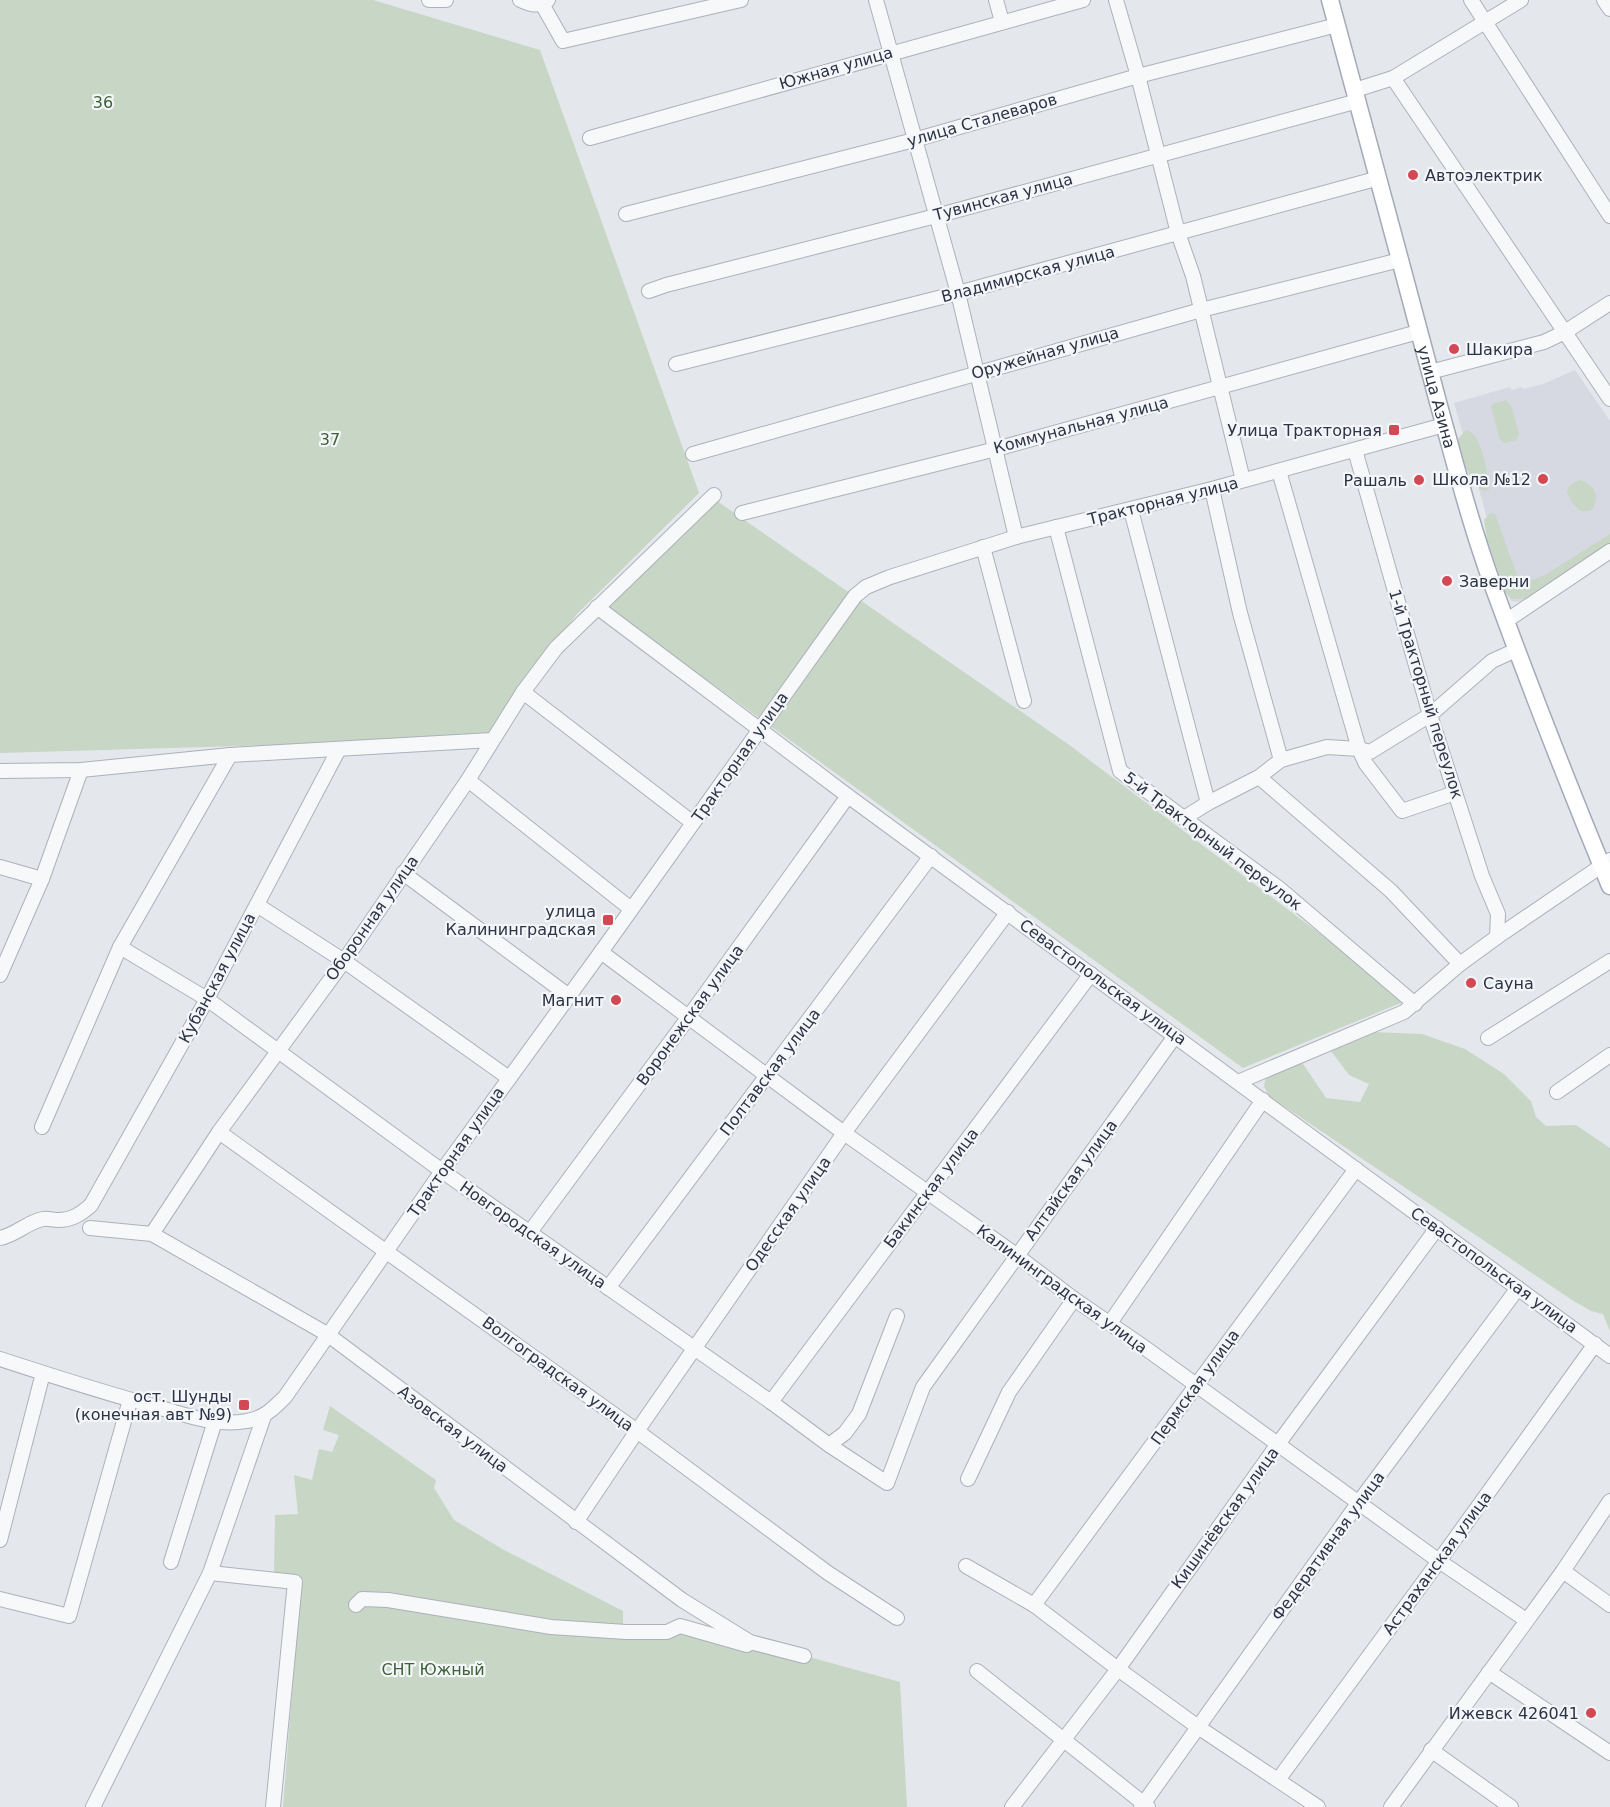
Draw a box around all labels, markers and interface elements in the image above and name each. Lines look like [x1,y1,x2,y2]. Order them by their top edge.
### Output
street label: Южная улица [777,43,895,93]
street label: улица Сталеваров [905,90,1059,150]
park label: 36 [93,93,113,112]
place label: Автоэлектрик [1425,166,1543,185]
marker: Автоэлектрик [1406,168,1420,182]
street label: Тувинская улица [930,169,1075,225]
street label: Владимирская улица [939,242,1117,306]
street label: Оружейная улица [969,323,1121,383]
place label: Шакира [1466,340,1533,359]
marker: Шакира [1447,342,1461,356]
street label: улица Азина [1414,343,1460,450]
street label: Коммунальная улица [991,392,1171,458]
place label: Улица Тракторная [1227,421,1382,440]
marker: Улица Тракторная [1387,423,1401,437]
park label: 37 [320,430,340,449]
place label: Школа №12 [1432,470,1531,489]
place label: Рашаль [1343,471,1407,490]
marker: Школа №12 [1536,472,1550,486]
street label: Тракторная улица [1085,473,1240,529]
marker: Рашаль [1412,473,1426,487]
place label: Заверни [1459,572,1529,591]
marker: Заверни [1440,574,1454,588]
street label: 1-й Тракторный переулок [1385,587,1467,801]
street label: Тракторная улица [687,688,792,827]
street label: 5-й Тракторный переулок [1120,768,1306,914]
street label: Оборонная улица [322,852,422,984]
place label: улица Калининградская [446,902,596,939]
street label: Кубанская улица [175,910,259,1046]
marker: улица Калининградская [601,913,615,927]
street label: Севастопольская улица [1016,915,1190,1049]
street label: Воронежская улица [633,941,747,1089]
place label: Сауна [1483,974,1534,993]
marker: Сауна [1464,976,1478,990]
place label: Магнит [542,991,604,1010]
marker: Магнит [609,993,623,1007]
street label: Полтавская улица [716,1005,824,1139]
street label: Тракторная улица [403,1083,508,1222]
street label: Алтайская улица [1021,1116,1121,1244]
street label: Бакинская улица [880,1124,982,1252]
street label: Одесская улица [741,1153,835,1275]
street label: Новгородская улица [456,1177,610,1293]
street label: Севастопольская улица [1407,1203,1581,1337]
street label: Калининградская улица [973,1221,1151,1357]
street label: Волгоградская улица [479,1313,637,1435]
street label: Пермская улица [1147,1326,1243,1448]
street label: Азовская улица [394,1382,512,1476]
place label: ост. Шунды (конечная авт №9) [75,1387,232,1424]
marker: ост. Шунды (конечная авт №9) [237,1398,251,1412]
street label: Кишинёвская улица [1167,1444,1283,1592]
street label: Федеративная улица [1268,1468,1388,1624]
street label: Астраханская улица [1379,1488,1495,1638]
park label: СНТ Южный [381,1660,485,1679]
place label: Ижевск 426041 [1449,1704,1579,1723]
marker: Ижевск 426041 [1584,1706,1598,1720]

